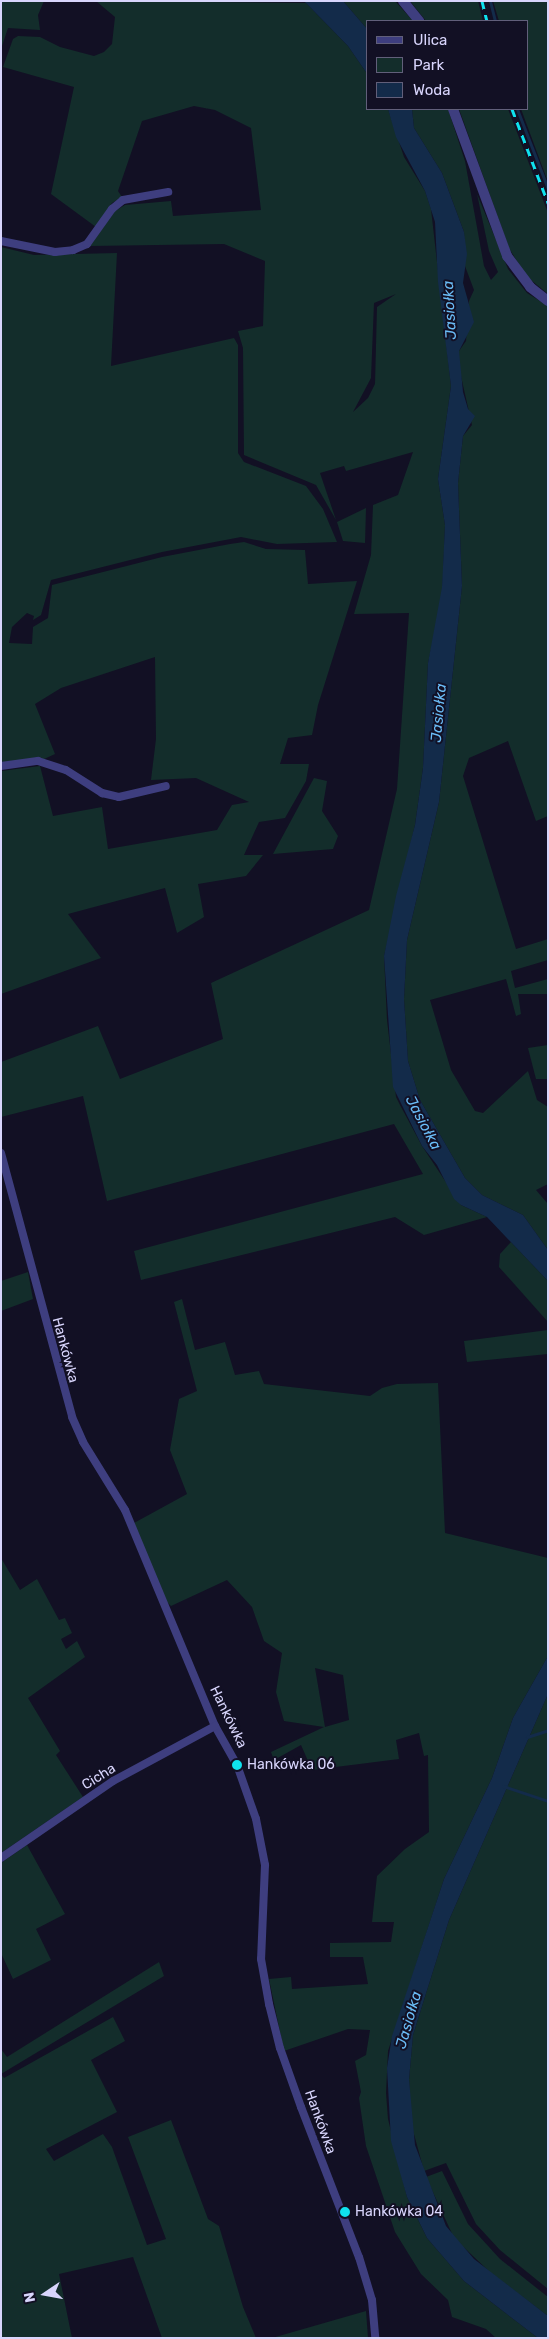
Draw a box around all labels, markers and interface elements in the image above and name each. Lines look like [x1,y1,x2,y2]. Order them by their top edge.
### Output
legend [366,20,529,110]
text: Ulica [413,31,447,49]
text: Park [413,56,444,74]
text: Woda [413,81,451,99]
water label: Jasiołka [439,280,461,340]
water label: Jasiołka [427,683,451,743]
water label: Jasiołka [401,1093,445,1153]
street label: Hankówka [48,1315,82,1385]
street label: Hankówka [206,1683,250,1751]
place label: Hankówka 06 [247,1757,335,1773]
marker: Hankówka 06 [231,1759,243,1771]
street label: Cicha [79,1760,119,1794]
water label: Jasiołka [392,1989,426,2051]
street label: Hankówka [301,2088,339,2156]
place label: Hankówka 04 [355,2204,443,2220]
marker: Hankówka 04 [339,2206,351,2218]
north arrow [20,2269,70,2319]
text: N [20,2291,39,2304]

